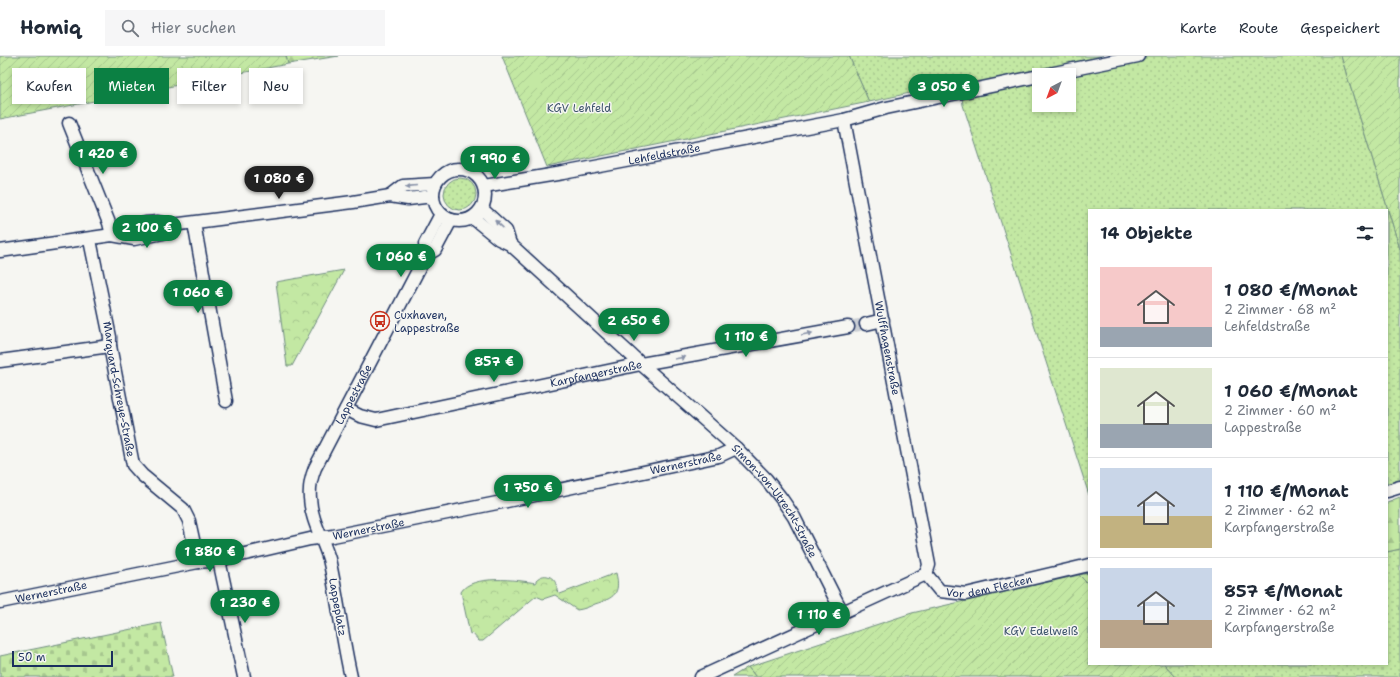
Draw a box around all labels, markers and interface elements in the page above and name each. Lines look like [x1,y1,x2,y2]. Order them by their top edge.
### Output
search box [105,10,385,46]
text: Homiq [20,15,81,40]
icon: search [119,17,141,39]
text: Hier suchen [151,18,236,38]
text: Karte [1180,19,1217,37]
text: Route [1239,19,1278,37]
text: Gespeichert [1300,19,1380,37]
chip: Kaufen [12,68,86,104]
chip: Mieten [94,68,169,104]
chip: Filter [177,68,241,104]
chip: Neu [249,68,303,104]
north arrow [1032,68,1076,112]
map controls [1032,68,1076,112]
pin: 3 050 € [907,74,981,108]
text: 3 050 € [917,78,971,95]
park label: KGV Lehfeld [547,101,611,116]
street label: Lehfeldstraße [627,140,702,169]
pin: 1 420 € [66,141,140,175]
text: 1 420 € [78,145,128,162]
pin: 1 990 € [458,146,532,180]
text: 1 990 € [469,150,521,167]
pin: 1 080 € [242,166,316,200]
text: 1 080 € [253,170,305,187]
one-way arrow [405,182,417,189]
pin: 2 100 € [110,215,184,249]
text: 2 100 € [122,219,172,236]
one-way arrow [494,220,504,229]
text: 14 Objekte [1100,222,1193,244]
icon: filters [1354,222,1376,244]
pin: 1 060 € [364,244,438,278]
text: 1 060 € [375,248,427,265]
text: 1 080 €/Monat [1224,279,1358,301]
pin: 1 060 € [161,280,235,314]
icon: home [1132,283,1180,331]
text: 1 060 € [172,284,224,301]
street label: Wulffhagenstraße [871,300,903,396]
text: 2 Zimmer · 68 m² [1224,301,1336,318]
place label: Cuxhaven, Lappestraße [394,308,460,336]
pin: 2 650 € [597,308,671,342]
bus stop icon: Cuxhaven, Lappestraße [369,310,391,332]
text: 2 650 € [607,312,661,329]
text: Lehfeldstraße [1224,318,1310,335]
street label: Marquard-Schreye-Straße [99,320,138,458]
pin: 1 110 € [709,324,783,358]
text: 1 110 € [724,328,768,345]
one-way arrow [801,331,814,337]
pin: 857 € [466,349,522,383]
text: 857 € [474,353,514,370]
one-way arrow [673,354,686,360]
street label: Karpfangerstraße [549,357,644,391]
street label: Lappestraße [332,362,376,427]
text: 1 060 €/Monat [1224,380,1358,402]
icon: home [1132,384,1180,432]
text: 2 Zimmer · 60 m² [1224,402,1336,419]
text: Lappestraße [1224,419,1302,436]
street label: Simon-von-Utrecht-Straße [728,441,820,560]
street label: Wernerstraße [649,449,723,478]
pin: 1 750 € [491,475,565,509]
text: 1 750 € [503,479,553,496]
text: 1 110 €/Monat [1224,480,1349,502]
icon: home [1132,484,1180,532]
text: 2 Zimmer · 62 m² [1224,502,1336,519]
street label: Wernerstraße [331,515,406,544]
text: Karpfangerstraße [1224,519,1335,536]
pin: 1 880 € [173,539,247,573]
text: 1 880 € [184,543,236,560]
street label: Vor dem Flecken [945,572,1034,602]
street label: Lappeplatz [325,577,350,637]
street label: Wernerstraße [14,578,88,607]
text: 857 €/Monat [1224,580,1343,602]
icon: home [1132,584,1180,632]
pin: 1 230 € [208,590,282,624]
text: 1 230 € [219,594,271,611]
pin: 1 110 € [782,602,856,636]
text: 2 Zimmer · 62 m² [1224,602,1336,619]
text: 1 110 € [797,606,841,623]
text: Karpfangerstraße [1224,619,1335,636]
park label: KGV Edelweiß [1004,624,1078,639]
scale bar [12,649,113,668]
text: 50 m [18,650,46,665]

